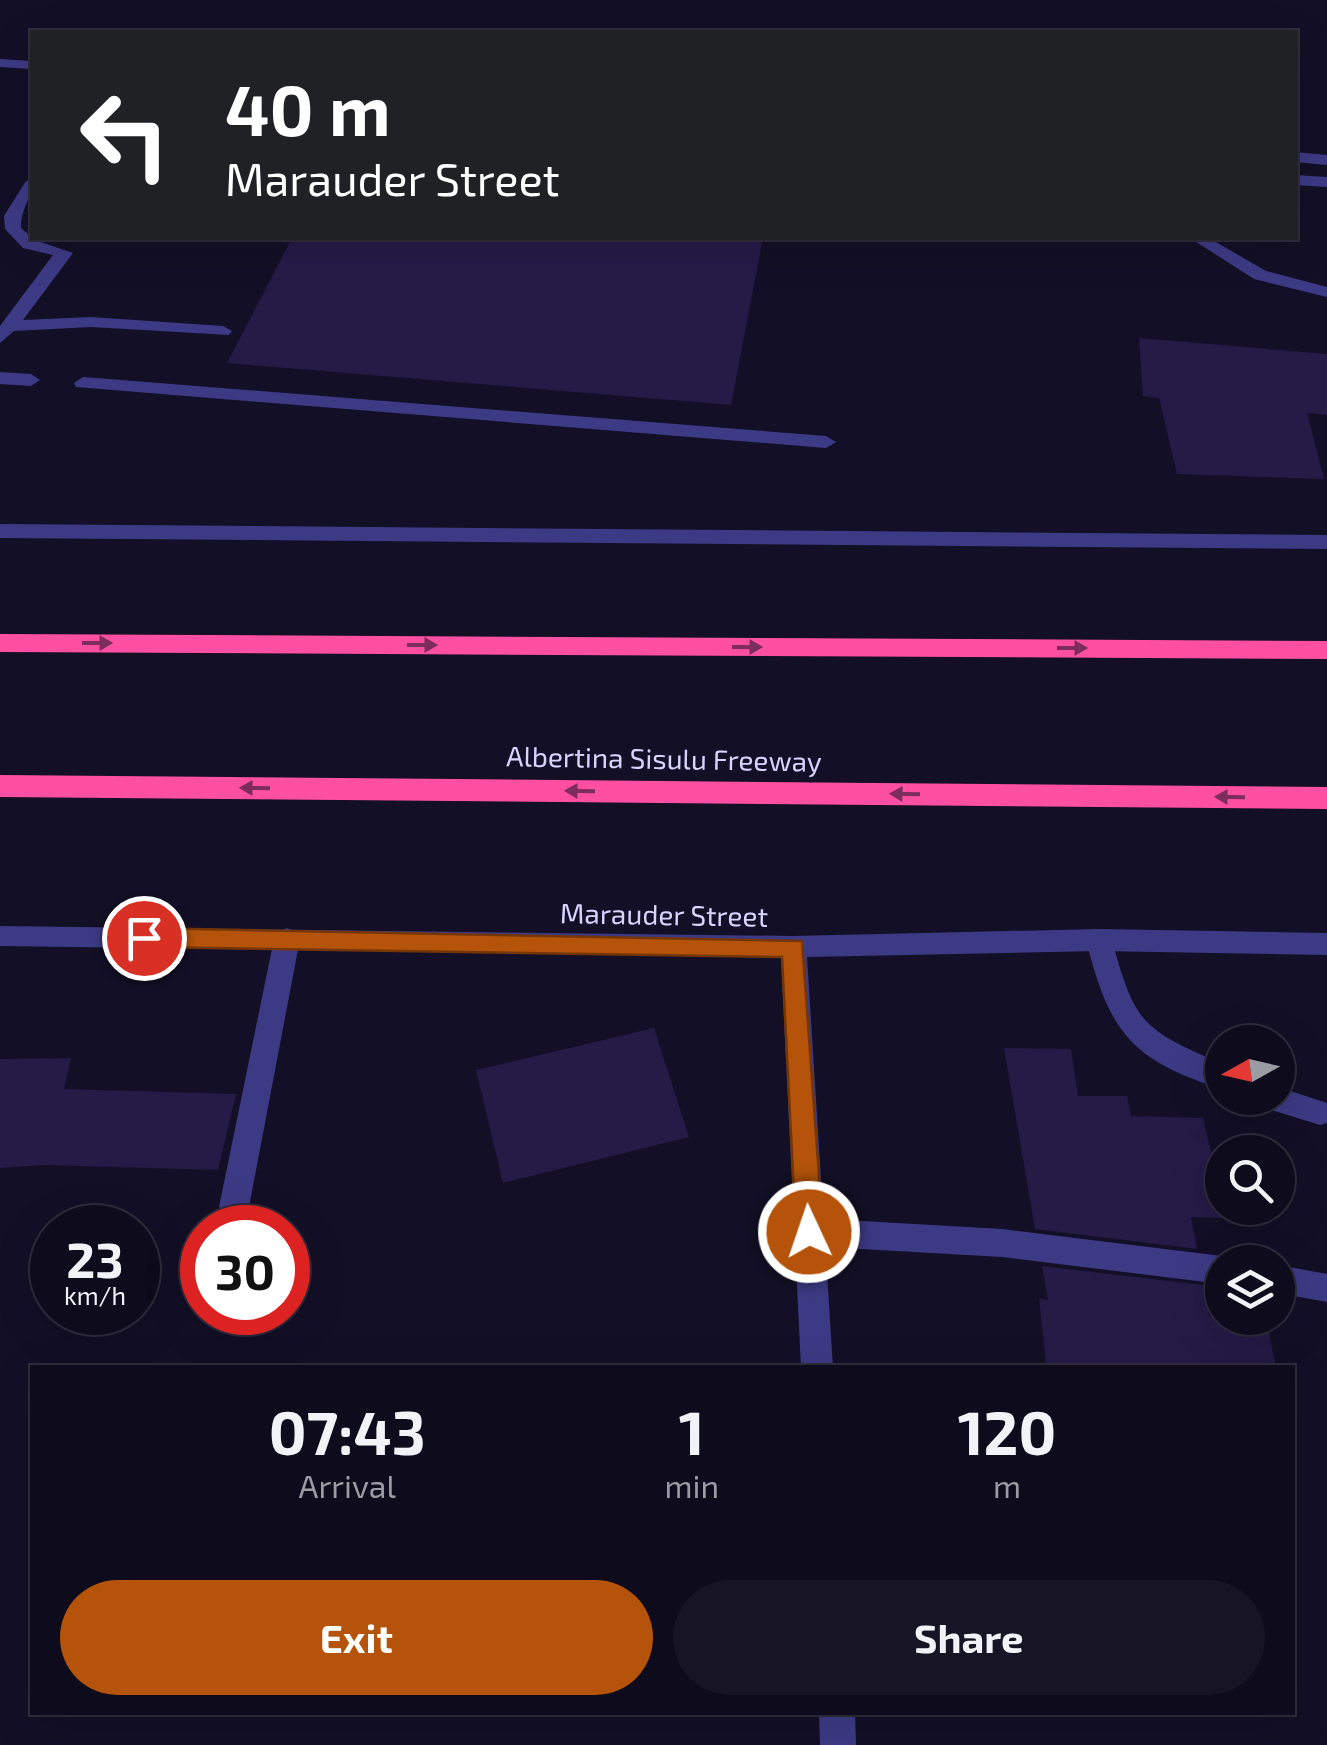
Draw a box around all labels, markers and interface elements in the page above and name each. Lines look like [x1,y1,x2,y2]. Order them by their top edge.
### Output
text: 40 m [225,66,391,150]
icon: left [60,70,190,200]
text: Marauder Street [225,151,560,205]
one-way arrow [82,635,114,651]
one-way arrow [407,637,439,653]
one-way arrow [732,639,764,655]
one-way arrow [1057,640,1089,656]
street label: Albertina Sisulu Freeway [506,738,822,778]
one-way arrow [238,780,270,796]
one-way arrow [563,783,595,799]
one-way arrow [888,786,920,802]
one-way arrow [1213,789,1245,805]
street label: Marauder Street [560,895,768,933]
pin [102,896,187,981]
icon: arrive [117,911,172,966]
north arrow [1205,1025,1295,1115]
map controls [1205,1025,1295,1335]
button: search [1205,1135,1295,1225]
position arrow [757,1180,861,1284]
speed limit sign: 30 [180,1205,310,1335]
text: 23 [66,1228,124,1288]
button: layers [1205,1245,1295,1335]
text: km/h [64,1280,126,1310]
text: 07:43 [269,1395,426,1467]
text: 1 [679,1395,705,1467]
text: 120 [958,1395,1056,1467]
text: Arrival [299,1466,396,1504]
text: min [664,1466,719,1504]
text: m [993,1466,1021,1504]
button: Exit [60,1580,653,1695]
button: Share [673,1580,1265,1695]

